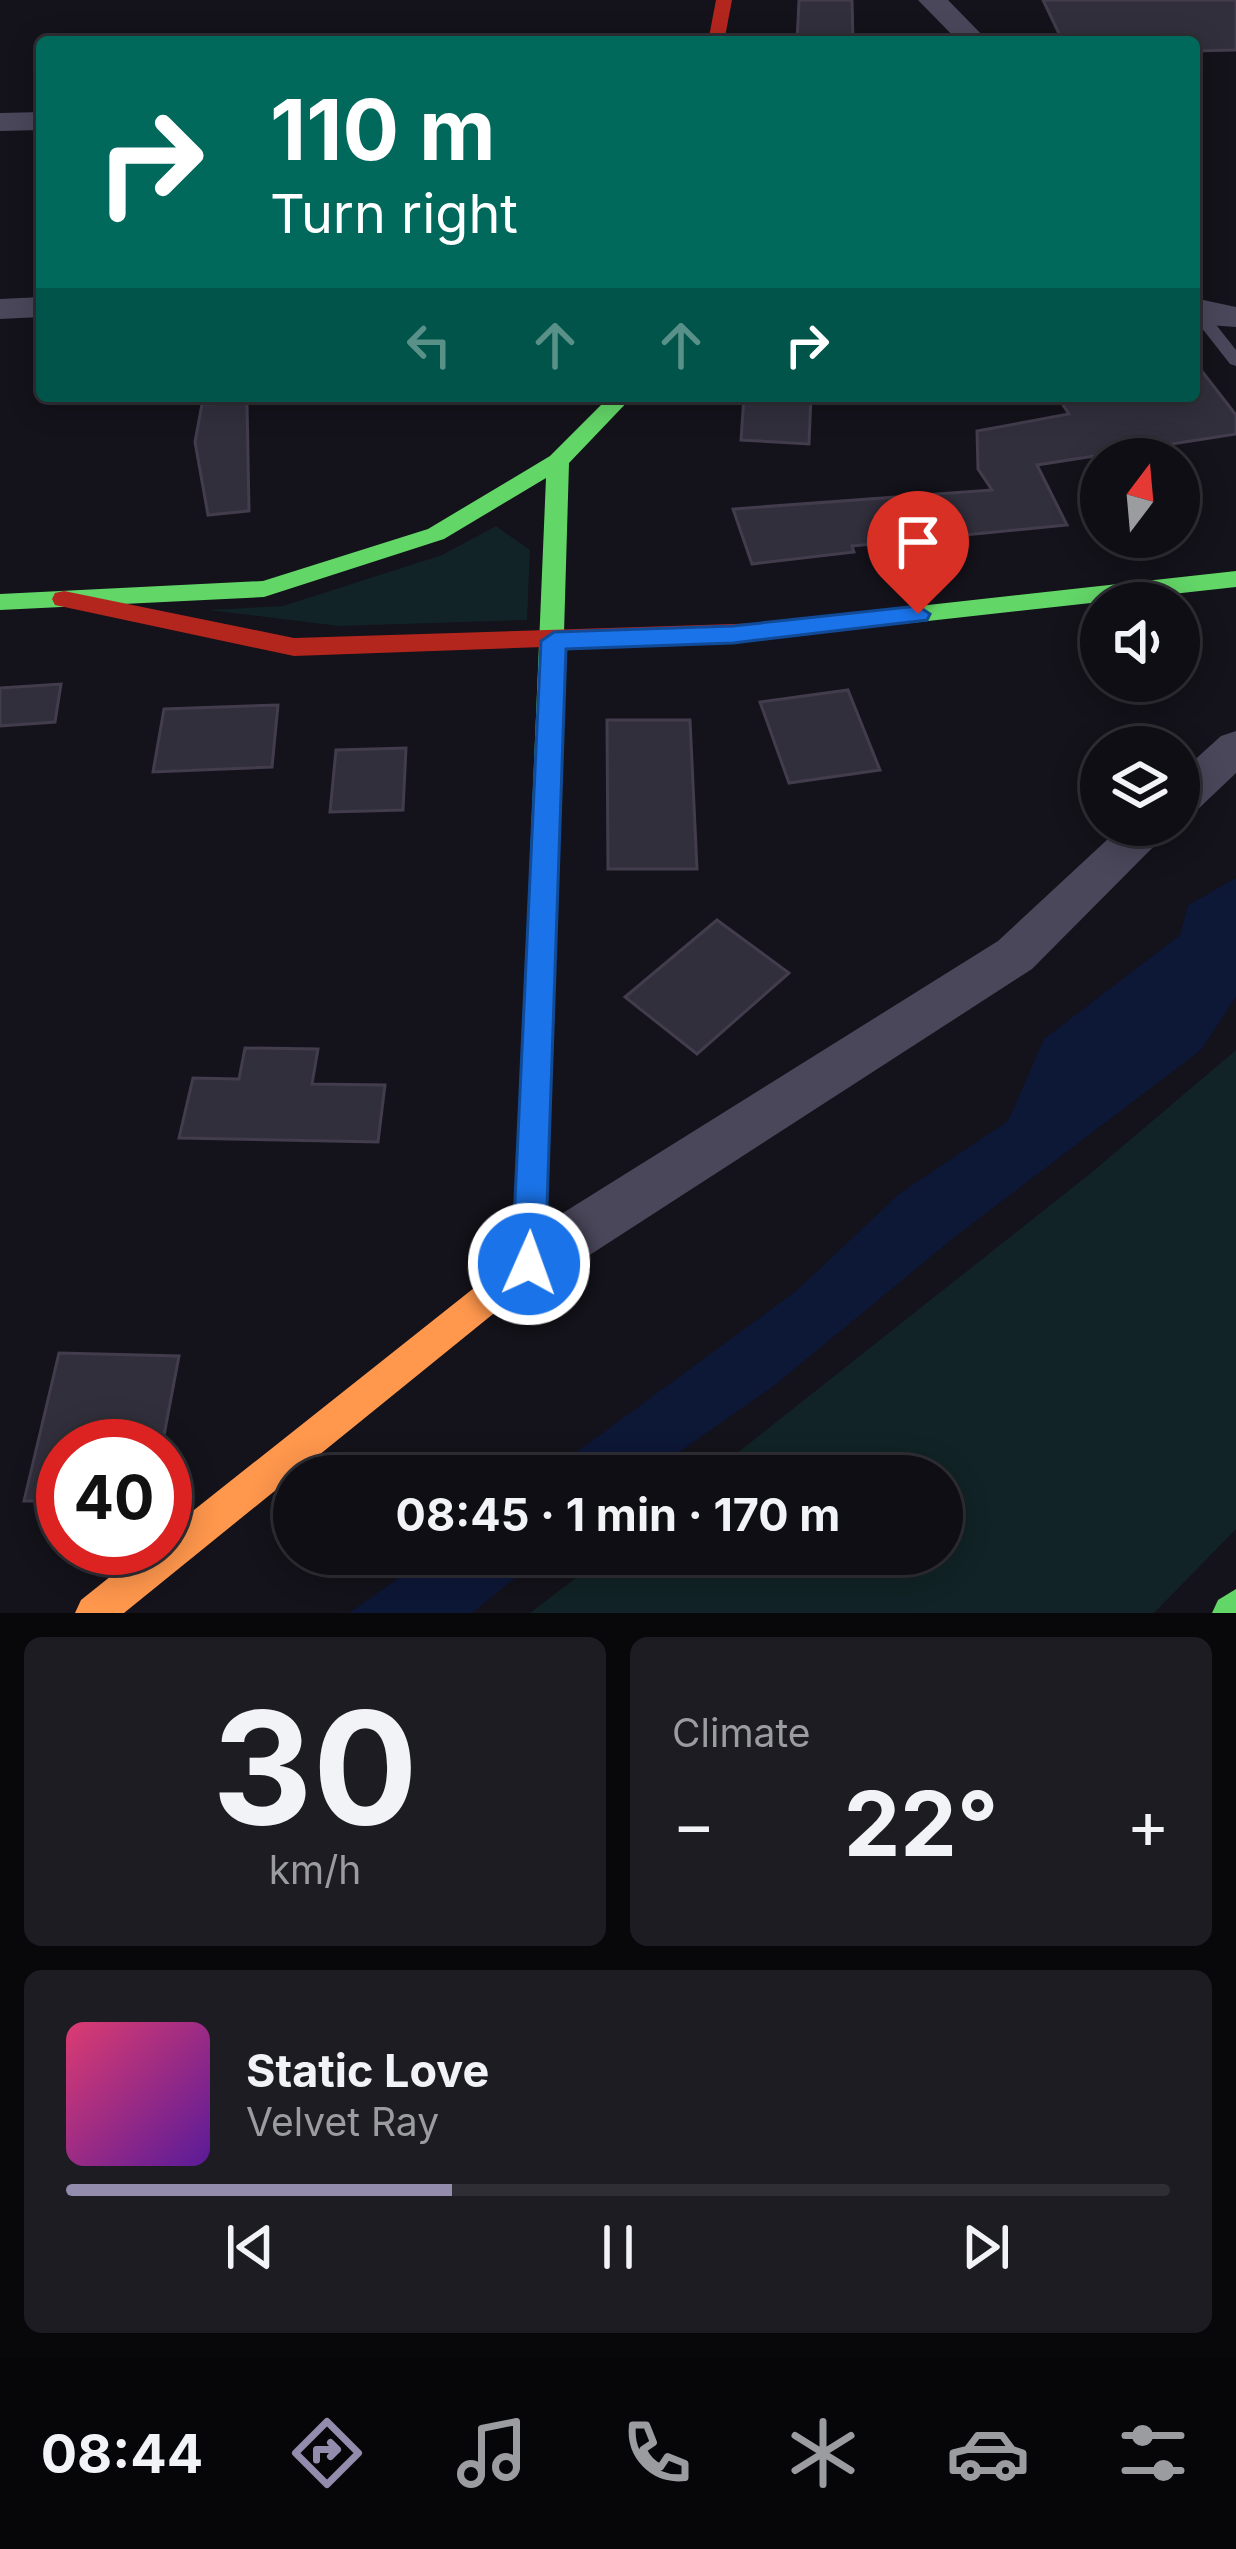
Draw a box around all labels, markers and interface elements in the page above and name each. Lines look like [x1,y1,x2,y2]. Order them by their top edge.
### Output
text: 110 m [270,79,496,180]
icon: right [72,84,228,240]
text: Turn right [270,181,518,246]
icon: left [396,312,462,378]
icon: ahead [522,312,588,378]
icon: ahead [648,312,714,378]
icon: right [774,312,840,378]
north arrow [1080,438,1200,558]
map controls [1080,438,1200,846]
pin [867,491,969,614]
icon: arrive [885,509,951,575]
button: sound [1080,582,1200,702]
button: layers [1080,726,1200,846]
position arrow [466,1201,592,1327]
speed limit sign: 40 [36,1419,192,1575]
text: 08:45 · 1 min · 170 m [396,1487,840,1542]
text: 30 [212,1673,418,1862]
text: Climate [672,1709,811,1756]
text: 22° [844,1769,998,1878]
text: − [672,1784,716,1864]
text: + [1126,1784,1170,1864]
text: km/h [269,1846,361,1893]
text: Static Love [246,2043,489,2098]
text: Velvet Ray [246,2098,439,2145]
icon: previous [217,2214,283,2280]
icon: pause [585,2214,651,2280]
icon: next [953,2214,1019,2280]
icon: directions [285,2411,369,2495]
icon: music [450,2411,534,2495]
icon: phone [615,2411,699,2495]
icon: climate [781,2411,865,2495]
icon: car [946,2411,1030,2495]
icon: filters [1111,2411,1195,2495]
text: 08:44 [41,2421,203,2486]

